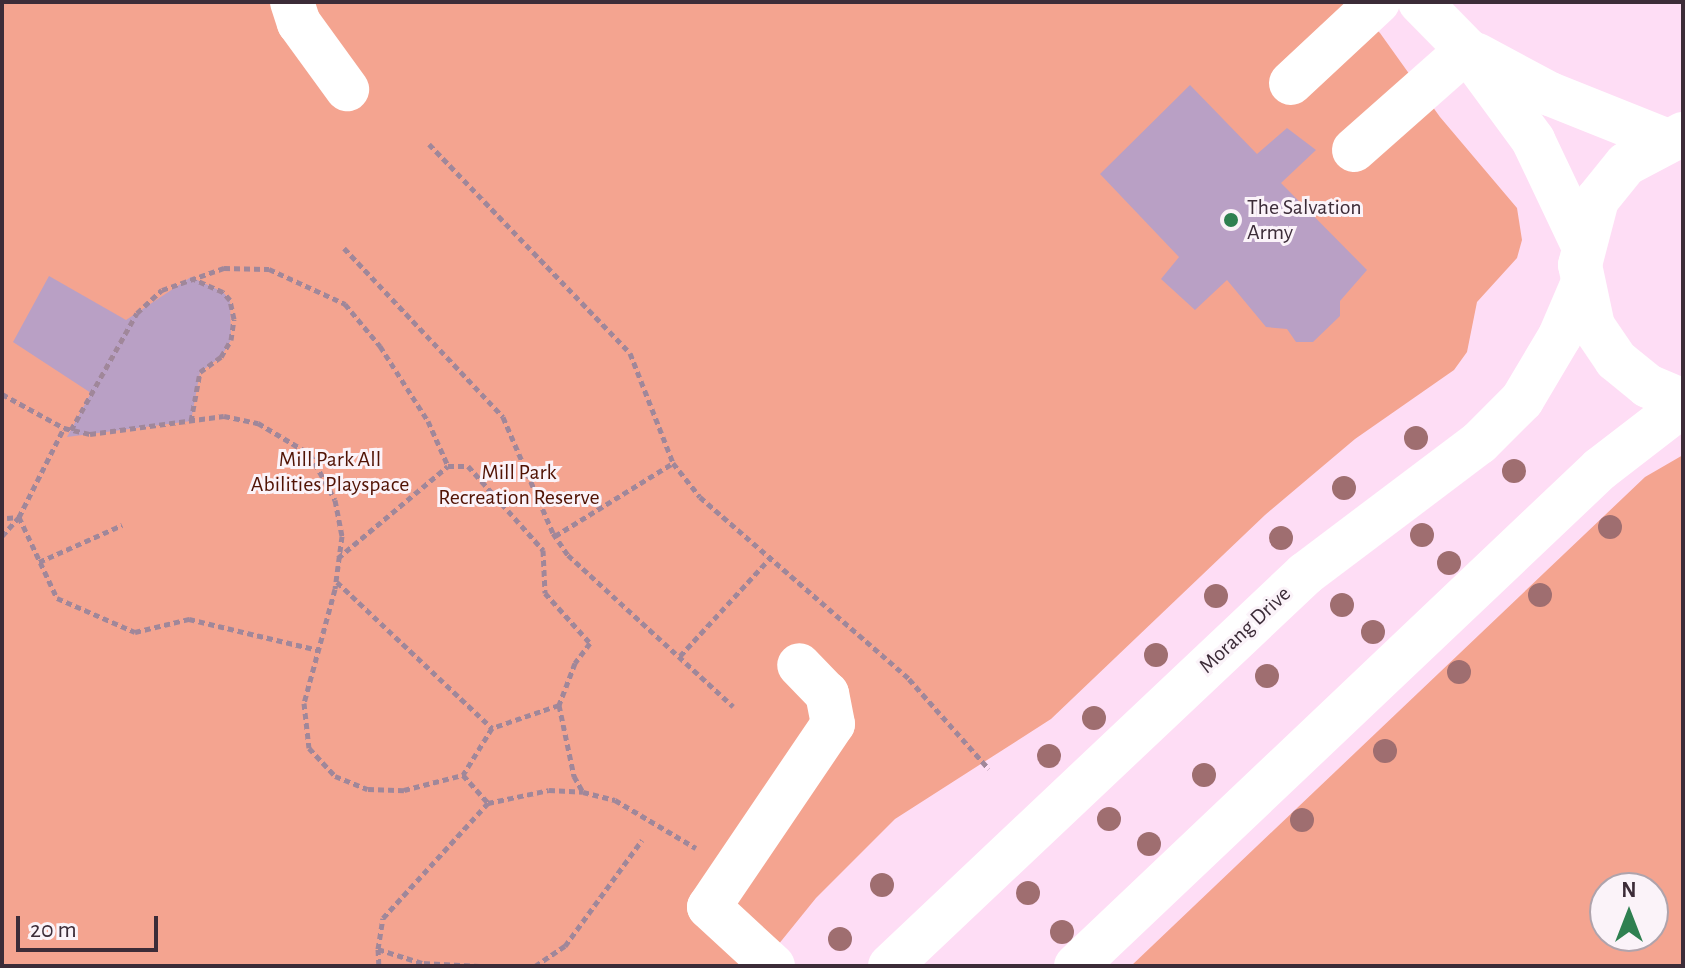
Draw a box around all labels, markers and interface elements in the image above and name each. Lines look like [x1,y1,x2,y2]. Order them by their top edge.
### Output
place label: The Salvation Army [1247,194,1362,246]
marker: The Salvation Army [1222,211,1240,229]
park label: Mill Park All Abilities Playspace [251,446,409,498]
park label: Mill Park Recreation Reserve [438,459,600,510]
street label: Morang Drive [1194,581,1296,679]
north arrow [1589,872,1669,952]
text: N [1621,879,1637,901]
scale bar [20,900,162,950]
text: 20 m [30,918,77,942]

